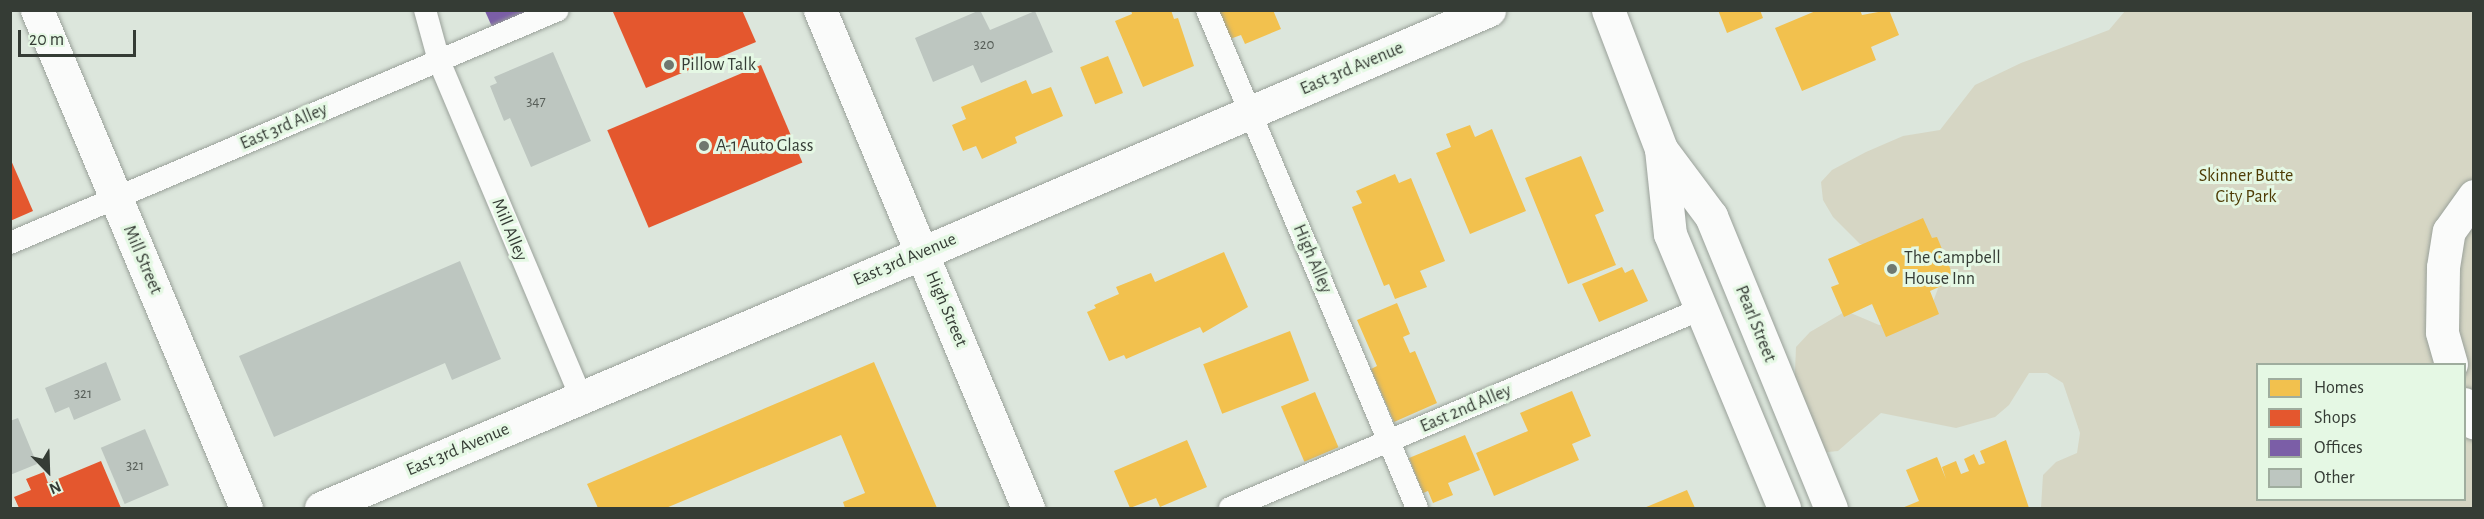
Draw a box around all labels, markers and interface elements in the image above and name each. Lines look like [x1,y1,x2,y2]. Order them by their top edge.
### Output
scale bar [21,18,140,56]
text: 20 m [29,31,64,49]
house number: 320 [974,36,994,54]
street label: East 3rd Avenue [1297,38,1407,100]
place label: Pillow Talk [681,54,756,76]
marker: Pillow Talk [662,58,676,72]
house number: 347 [526,93,546,111]
street label: East 3rd Alley [237,99,331,155]
place label: A-1 Auto Glass [716,135,813,157]
marker: A-1 Auto Glass [697,139,711,153]
park label: Skinner Butte City Park [2199,166,2293,208]
street label: Mill Alley [486,196,532,264]
street label: High Alley [1288,221,1336,297]
street label: Mill Street [118,222,166,298]
street label: East 3rd Avenue [850,229,960,291]
place label: The Campbell House Inn [1904,248,2001,290]
marker: The Campbell House Inn [1885,262,1899,276]
street label: High Street [920,268,972,350]
street label: Pearl Street [1730,283,1780,365]
legend [2256,363,2466,501]
text: Homes [2314,379,2364,397]
street label: East 2nd Alley [1417,380,1515,438]
house number: 321 [74,385,92,403]
text: Shops [2314,409,2356,427]
street label: East 3rd Avenue [403,419,513,481]
text: Offices [2314,439,2363,457]
north arrow [18,441,78,501]
house number: 321 [126,457,144,475]
text: Other [2314,469,2355,487]
text: N [47,478,63,497]

